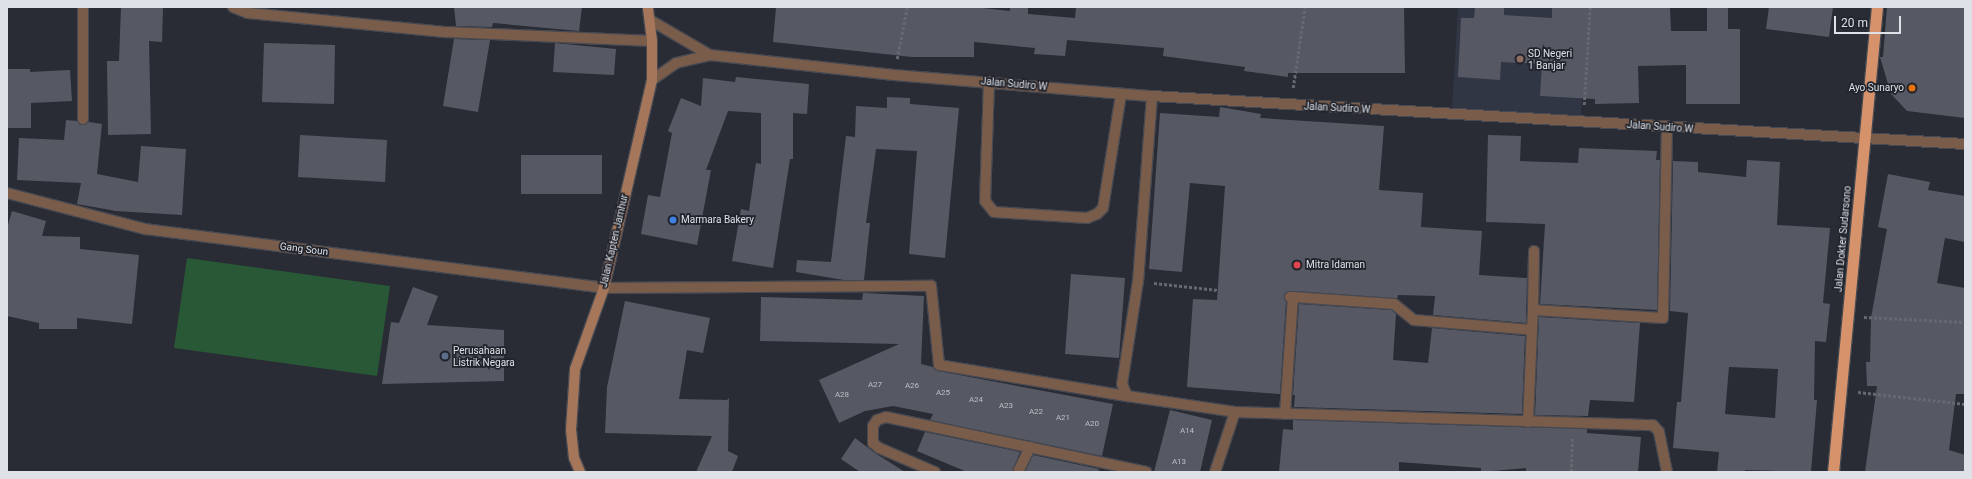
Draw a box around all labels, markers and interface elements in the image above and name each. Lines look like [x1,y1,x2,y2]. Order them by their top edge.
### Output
scale bar [1836,8,1903,34]
text: 20 m [1841,16,1868,30]
place label: SD Negeri 1 Banjar [1528,47,1572,70]
marker: SD Negeri 1 Banjar [1515,54,1525,64]
street label: Jalan Sudiro W [980,75,1048,93]
place label: Ayo Sunaryo [1849,82,1904,94]
marker: Ayo Sunaryo [1907,83,1917,93]
street label: Jalan Sudiro W [1303,100,1371,116]
street label: Jalan Sudiro W [1626,119,1694,135]
street label: Jalan Dokter Sudarsono [1832,185,1854,293]
street label: Jalan Kapten Jamhur [597,193,631,289]
place label: Marmara Bakery [681,214,754,226]
marker: Marmara Bakery [668,215,678,225]
street label: Gang Soun [279,240,329,258]
marker: Mitra Idaman [1291,259,1303,271]
place label: Mitra Idaman [1306,259,1365,271]
place label: Perusahaan Listrik Negara [453,344,515,368]
marker: Perusahaan Listrik Negara [440,351,450,361]
house number: A27 [868,380,882,390]
house number: A26 [905,381,919,391]
house number: A25 [936,388,950,398]
house number: A28 [835,390,849,400]
house number: A24 [969,395,983,405]
house number: A23 [999,401,1013,411]
house number: A22 [1029,407,1043,417]
house number: A21 [1056,413,1070,423]
house number: A20 [1085,419,1099,429]
house number: A14 [1180,426,1194,436]
house number: A13 [1172,457,1186,467]

